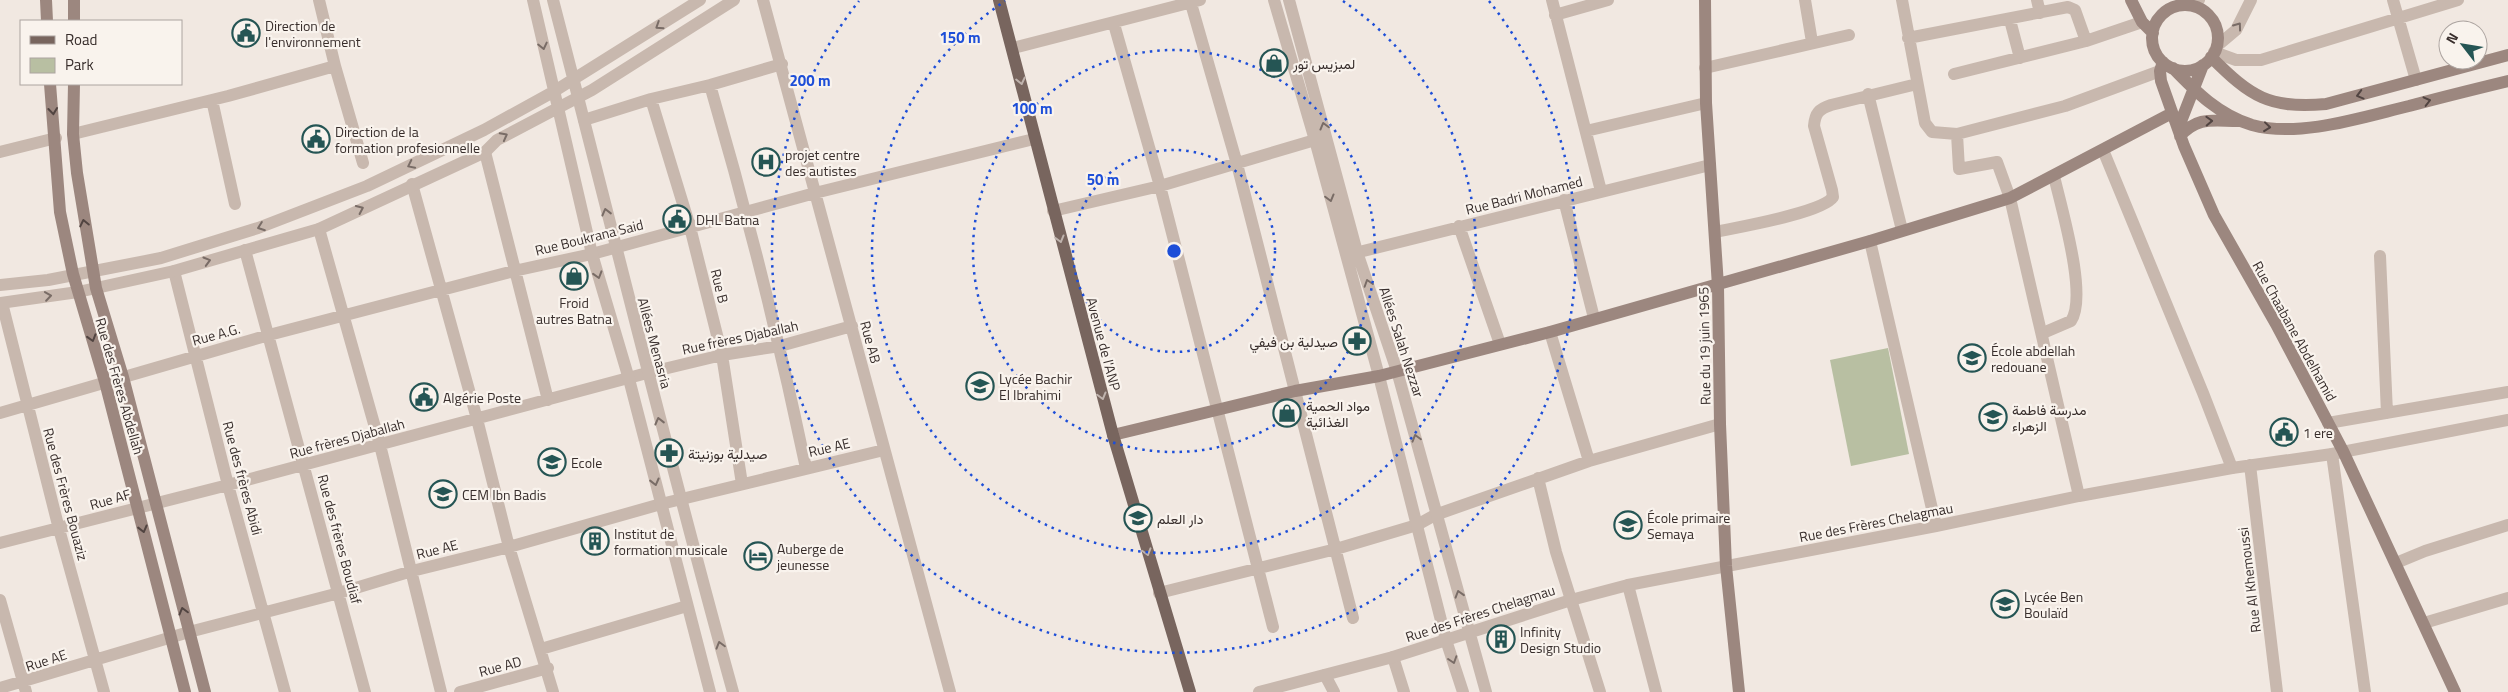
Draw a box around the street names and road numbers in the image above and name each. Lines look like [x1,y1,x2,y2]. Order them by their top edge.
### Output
street label: Rue Badri Mohamed [1463,170,1585,220]
street label: Rue Boukrana Said [533,213,645,261]
street label: Rue Chaabane Abdelhamid [2248,257,2342,405]
street label: Rue B [706,267,734,305]
street label: Allées Salah Nezzar [1374,284,1430,400]
street label: Rue du 19 juin 1965 [1692,286,1716,405]
street label: Allées Menasria [633,295,677,391]
street label: Avenue de l'ANP [1081,295,1127,393]
street label: Rue frères Djaballah [680,314,800,360]
street label: Rue des Frères Abdellah [90,315,150,457]
street label: Rue A.G. [190,318,242,350]
street label: Rue AB [855,318,887,366]
street label: Rue frères Djaballah [287,413,407,463]
street label: Rue des frères Abidi [218,419,268,537]
street label: Rue des Frères Bouaziz [38,425,94,563]
street label: Rue AE [806,432,852,462]
street label: Rue des frères Boudiaf [313,472,368,607]
street label: Rue AF [87,483,133,515]
street label: Rue des Frères Chelagmau [1797,497,1955,547]
street label: Rue Al Khemoussi [2232,526,2266,634]
street label: Rue AE [414,534,460,564]
street label: Rue des Frères Chelagmau [1402,579,1558,647]
street label: Rue AE [23,643,70,677]
street label: Rue AD [476,650,524,682]

